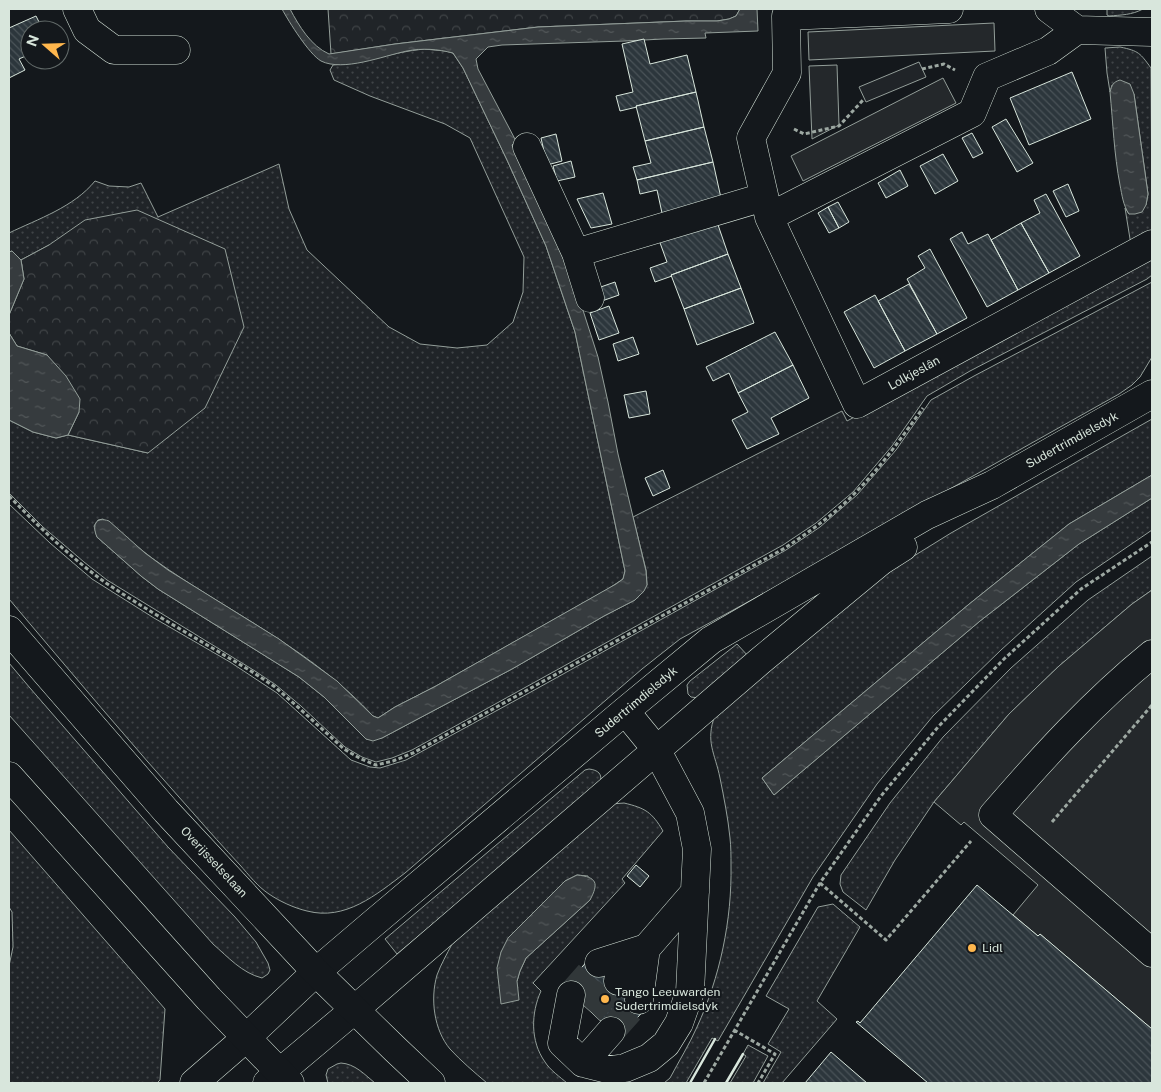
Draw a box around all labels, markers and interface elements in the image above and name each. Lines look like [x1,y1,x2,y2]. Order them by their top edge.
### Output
north arrow [20,20,70,70]
text: N [23,33,42,48]
street label: Lolkjeslân [886,353,942,393]
street label: Sudertrimdielsdyk [1024,409,1121,471]
street label: Sudertrimdielsdyk [592,663,680,741]
street label: Overijsselselaan [178,824,250,900]
place label: Lidl [982,941,1003,955]
marker: Lidl [966,942,978,954]
place label: Tango Leeuwarden Sudertrimdielsdyk [615,985,721,1013]
marker: Tango Leeuwarden Sudertrimdielsdyk [599,993,611,1005]

